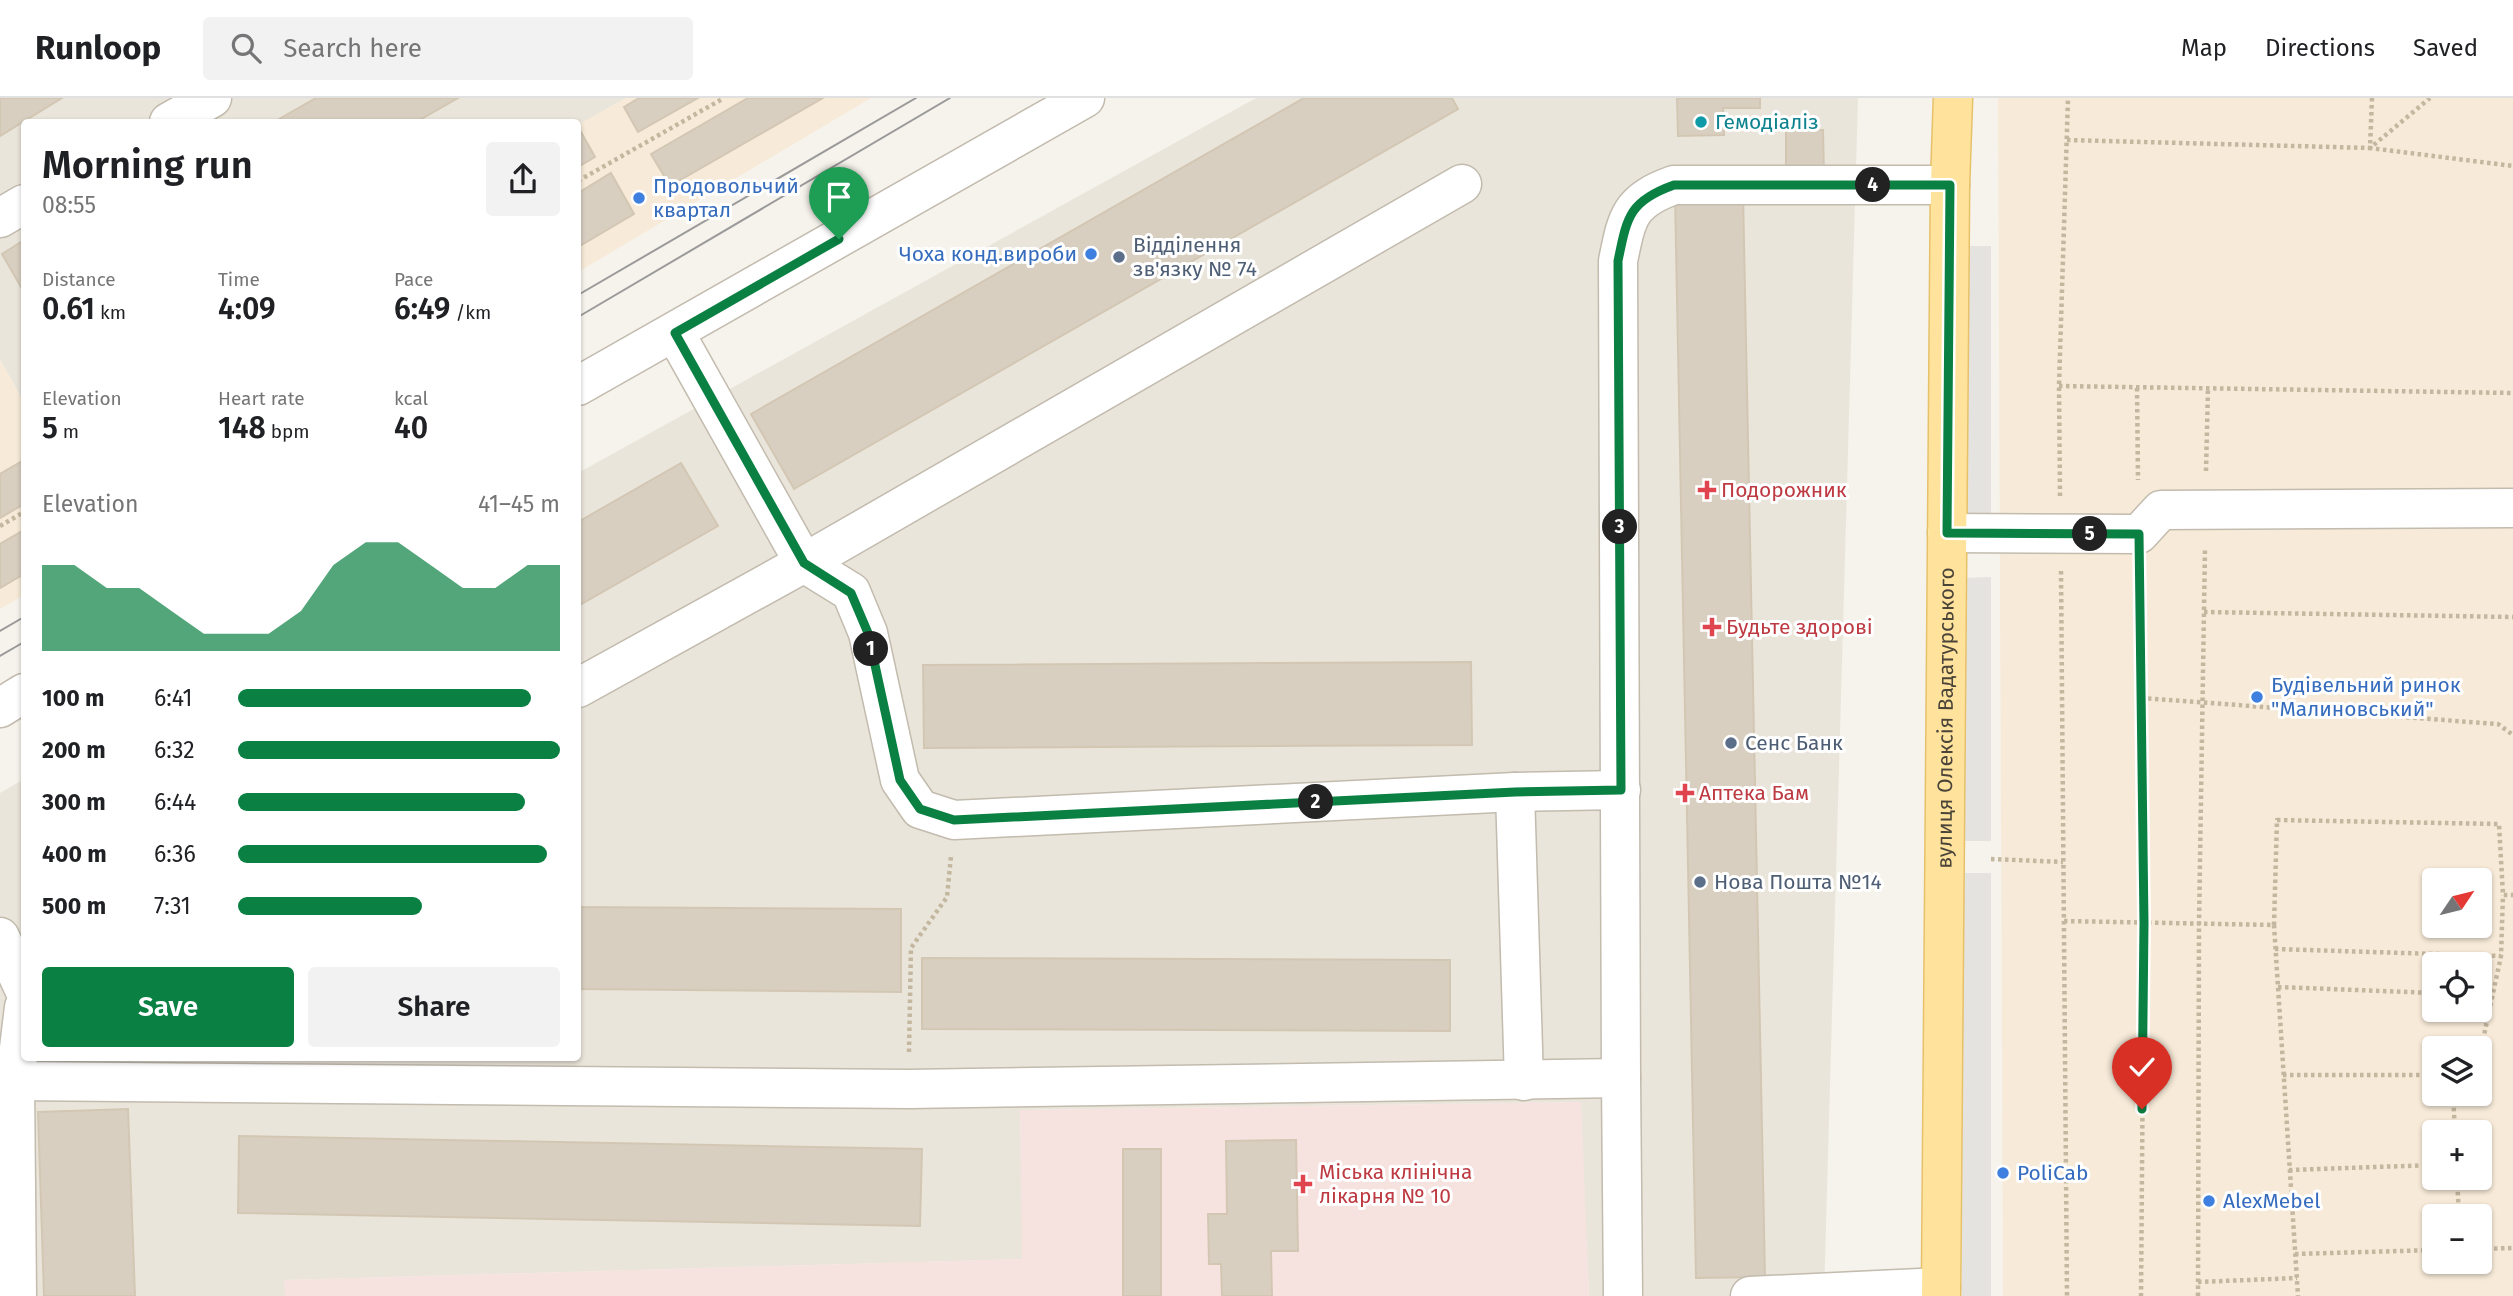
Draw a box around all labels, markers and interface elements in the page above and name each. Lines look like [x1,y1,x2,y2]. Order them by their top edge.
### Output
search box [203,17,693,80]
text: Runloop [35,28,161,68]
icon: search [227,29,265,67]
text: Search here [283,33,422,64]
text: Map [2181,34,2227,62]
text: Directions [2265,34,2375,62]
text: Saved [2413,34,2478,62]
place label: Гемодіаліз [1715,109,1819,135]
marker: Гемодіаліз [1693,114,1709,130]
text: Morning run [42,142,253,188]
button: share [486,142,560,216]
pin [809,167,869,239]
pin: 4 [1856,168,1890,202]
place label: Продовольчий квартал [653,173,799,223]
text: 4 [1867,173,1878,196]
icon: arrive [820,178,858,216]
marker: Продовольчий квартал [631,190,647,206]
text: 08:55 [42,191,96,219]
place label: Відділення зв'язку № 74 [1133,232,1257,282]
place label: Чоха конд.вироби [899,241,1077,267]
marker: Чоха конд.вироби [1083,246,1099,262]
marker: Відділення зв'язку № 74 [1111,249,1127,265]
text: Distance [42,268,116,291]
text: Time [218,268,260,291]
text: Pace [394,268,433,291]
text: 0.61 [42,291,95,327]
text: 4:09 [218,291,276,327]
text: 6:49 [394,291,450,327]
text: km [95,301,126,324]
text: /km [450,301,491,324]
text: Elevation [42,387,122,410]
text: Heart rate [218,387,305,410]
text: kcal [394,387,428,410]
text: 5 [42,410,58,446]
text: 148 [218,410,266,446]
text: 40 [394,410,428,446]
text: m [58,420,79,443]
text: bpm [266,420,310,443]
place label: Подорожник [1721,477,1847,503]
marker: Подорожник [1699,482,1715,498]
text: Elevation [42,490,138,518]
text: 41–45 m [478,490,560,518]
pin: 3 [1602,510,1638,544]
text: 3 [1615,515,1624,538]
pin: 5 [2072,516,2108,551]
text: 5 [2084,522,2095,545]
street label: вулиця Олексія Вадатурського [1931,567,1960,869]
place label: Будьте здорові [1726,614,1873,640]
marker: Будьте здорові [1704,619,1720,635]
pin: 1 [854,632,888,666]
text: 1 [866,637,875,660]
place label: Будівельний ринок "Малиновський" [2271,672,2461,722]
text: 100 m [42,684,104,712]
text: 6:41 [154,684,193,712]
marker: Будівельний ринок "Малиновський" [2249,689,2265,705]
place label: Сенс Банк [1745,730,1843,756]
marker: Сенс Банк [1723,735,1739,751]
text: 200 m [42,736,106,764]
text: 6:32 [154,736,195,764]
place label: Аптека Бам [1699,780,1809,806]
pin: 2 [1298,784,1334,820]
marker: Аптека Бам [1677,785,1693,801]
text: 300 m [42,788,106,816]
text: 6:44 [154,788,196,816]
text: 2 [1311,790,1320,813]
text: 400 m [42,840,107,868]
text: 6:36 [154,840,196,868]
north arrow [2422,868,2492,938]
map controls [2422,868,2492,1274]
place label: Нова Пошта №14 [1714,869,1882,895]
marker: Нова Пошта №14 [1692,874,1708,890]
text: 500 m [42,892,106,920]
text: 7:31 [154,892,191,920]
button: locate [2422,952,2492,1022]
button: Save [42,967,294,1047]
button: Share [308,967,560,1047]
button: layers [2422,1036,2492,1106]
pin [2112,1037,2172,1109]
icon: check [2123,1048,2161,1086]
button: + [2422,1120,2492,1190]
place label: Міська клінічна лікарня № 10 [1319,1159,1472,1209]
place label: PoliCab [2017,1160,2088,1186]
marker: PoliCab [1995,1165,2011,1181]
marker: Міська клінічна лікарня № 10 [1293,1174,1313,1194]
place label: AlexMebel [2223,1188,2320,1214]
marker: AlexMebel [2201,1193,2217,1209]
button: − [2422,1204,2492,1274]

